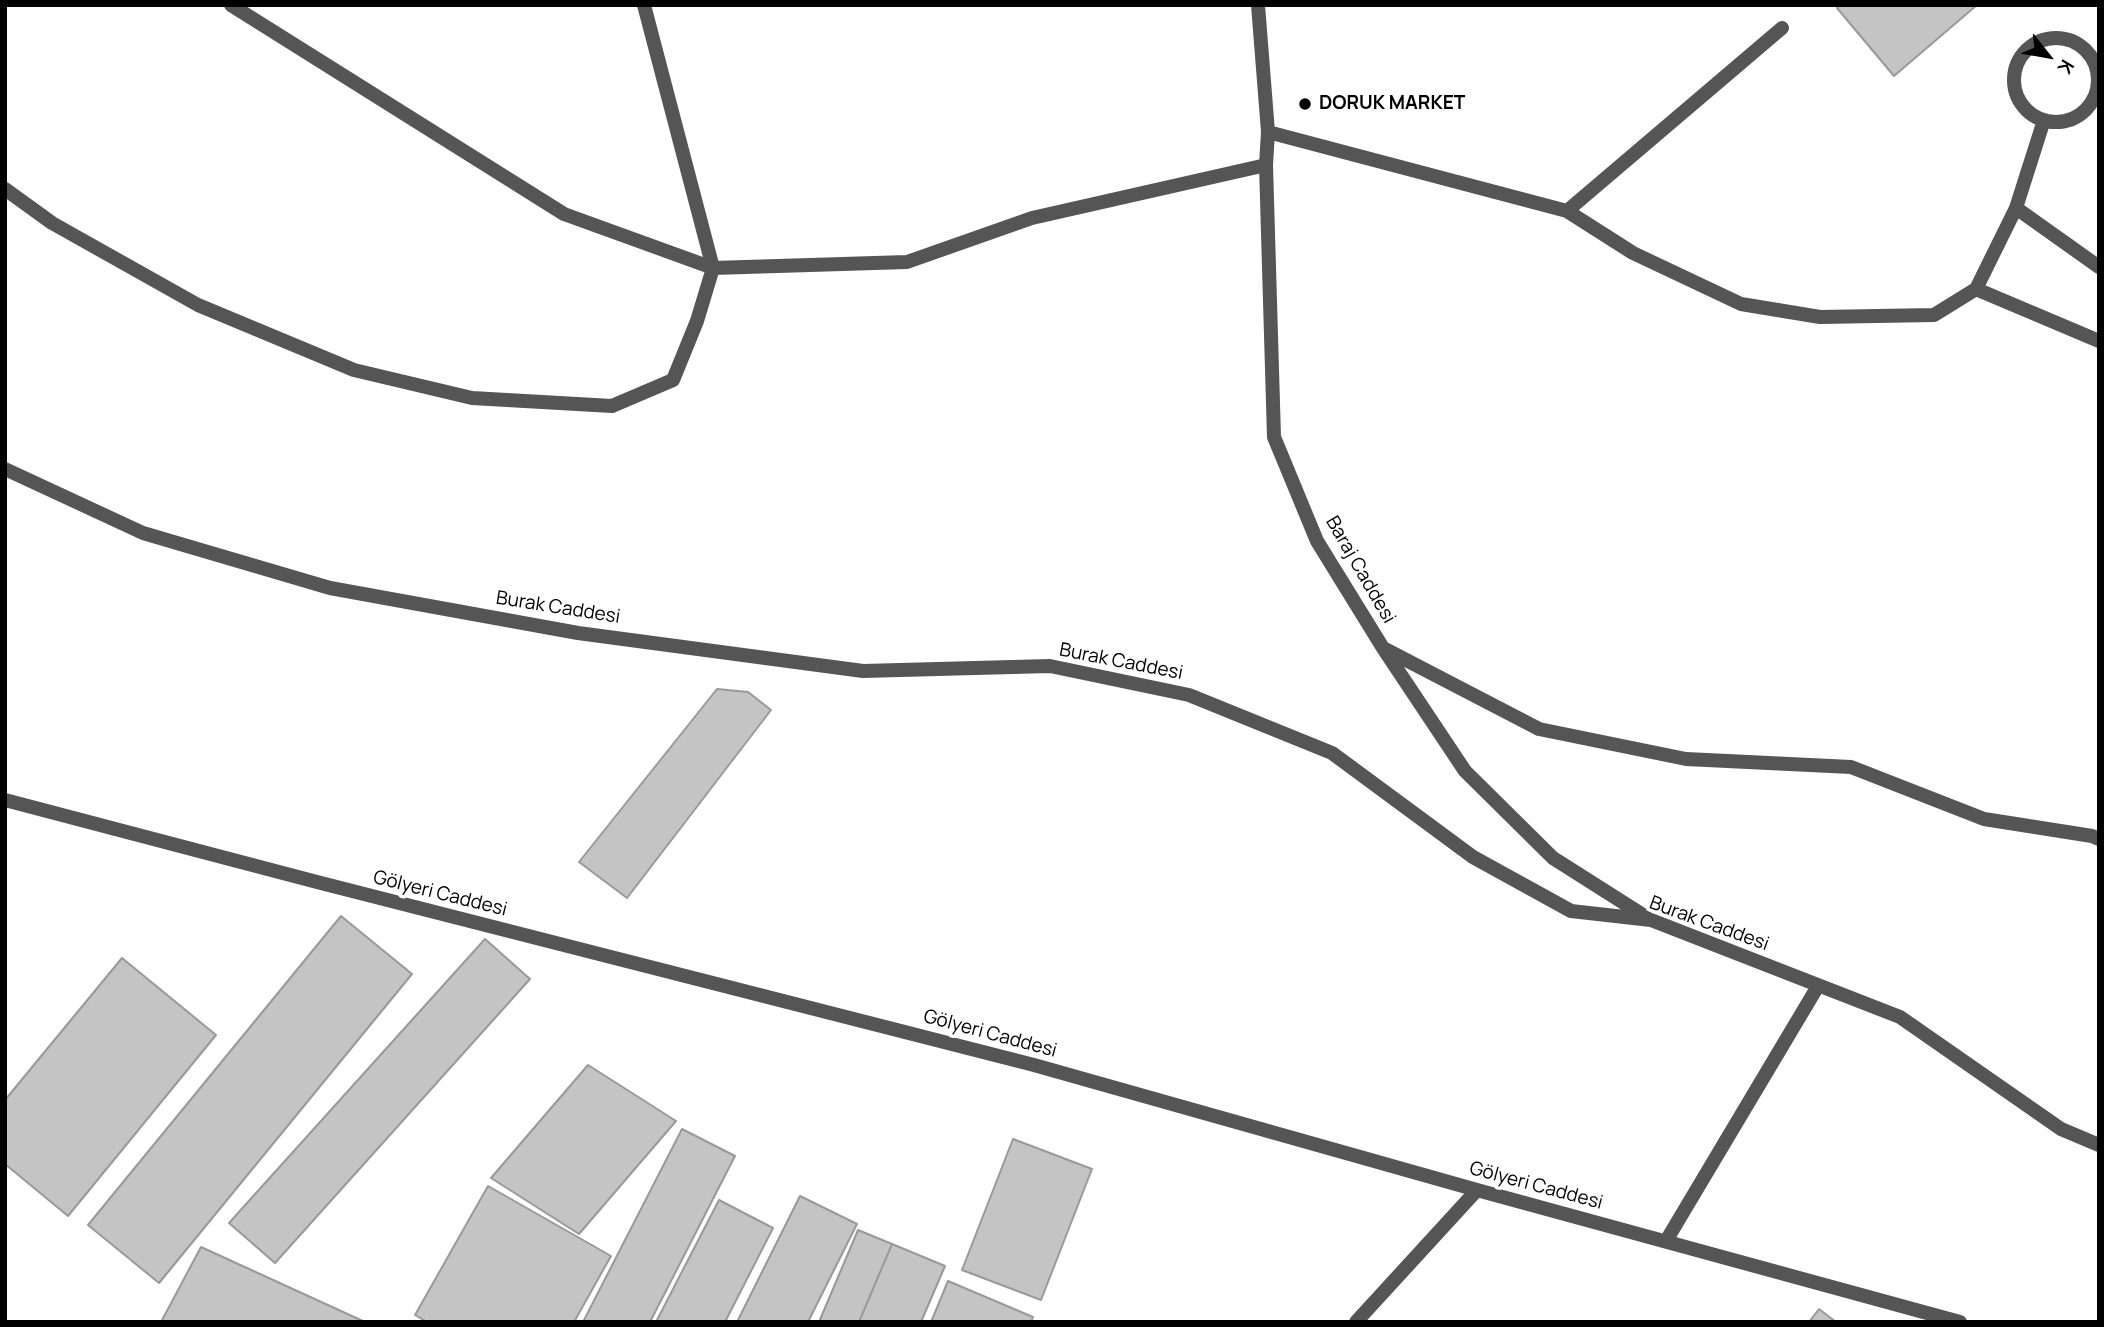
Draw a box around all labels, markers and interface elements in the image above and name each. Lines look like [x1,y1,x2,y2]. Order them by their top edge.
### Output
north arrow [2013,21,2083,91]
text: K [2052,55,2080,79]
place label: DORUK MARKET [1319,93,1465,115]
marker: DORUK MARKET [1297,96,1313,112]
street label: Baraj Caddesi [1320,512,1400,628]
street label: Burak Caddesi [494,587,622,629]
street label: Burak Caddesi [1057,639,1185,685]
street label: Gölyeri Caddesi [371,866,509,922]
street label: Burak Caddesi [1646,892,1772,956]
street label: Gölyeri Caddesi [921,1005,1059,1063]
street label: Gölyeri Caddesi [1467,1157,1605,1215]

